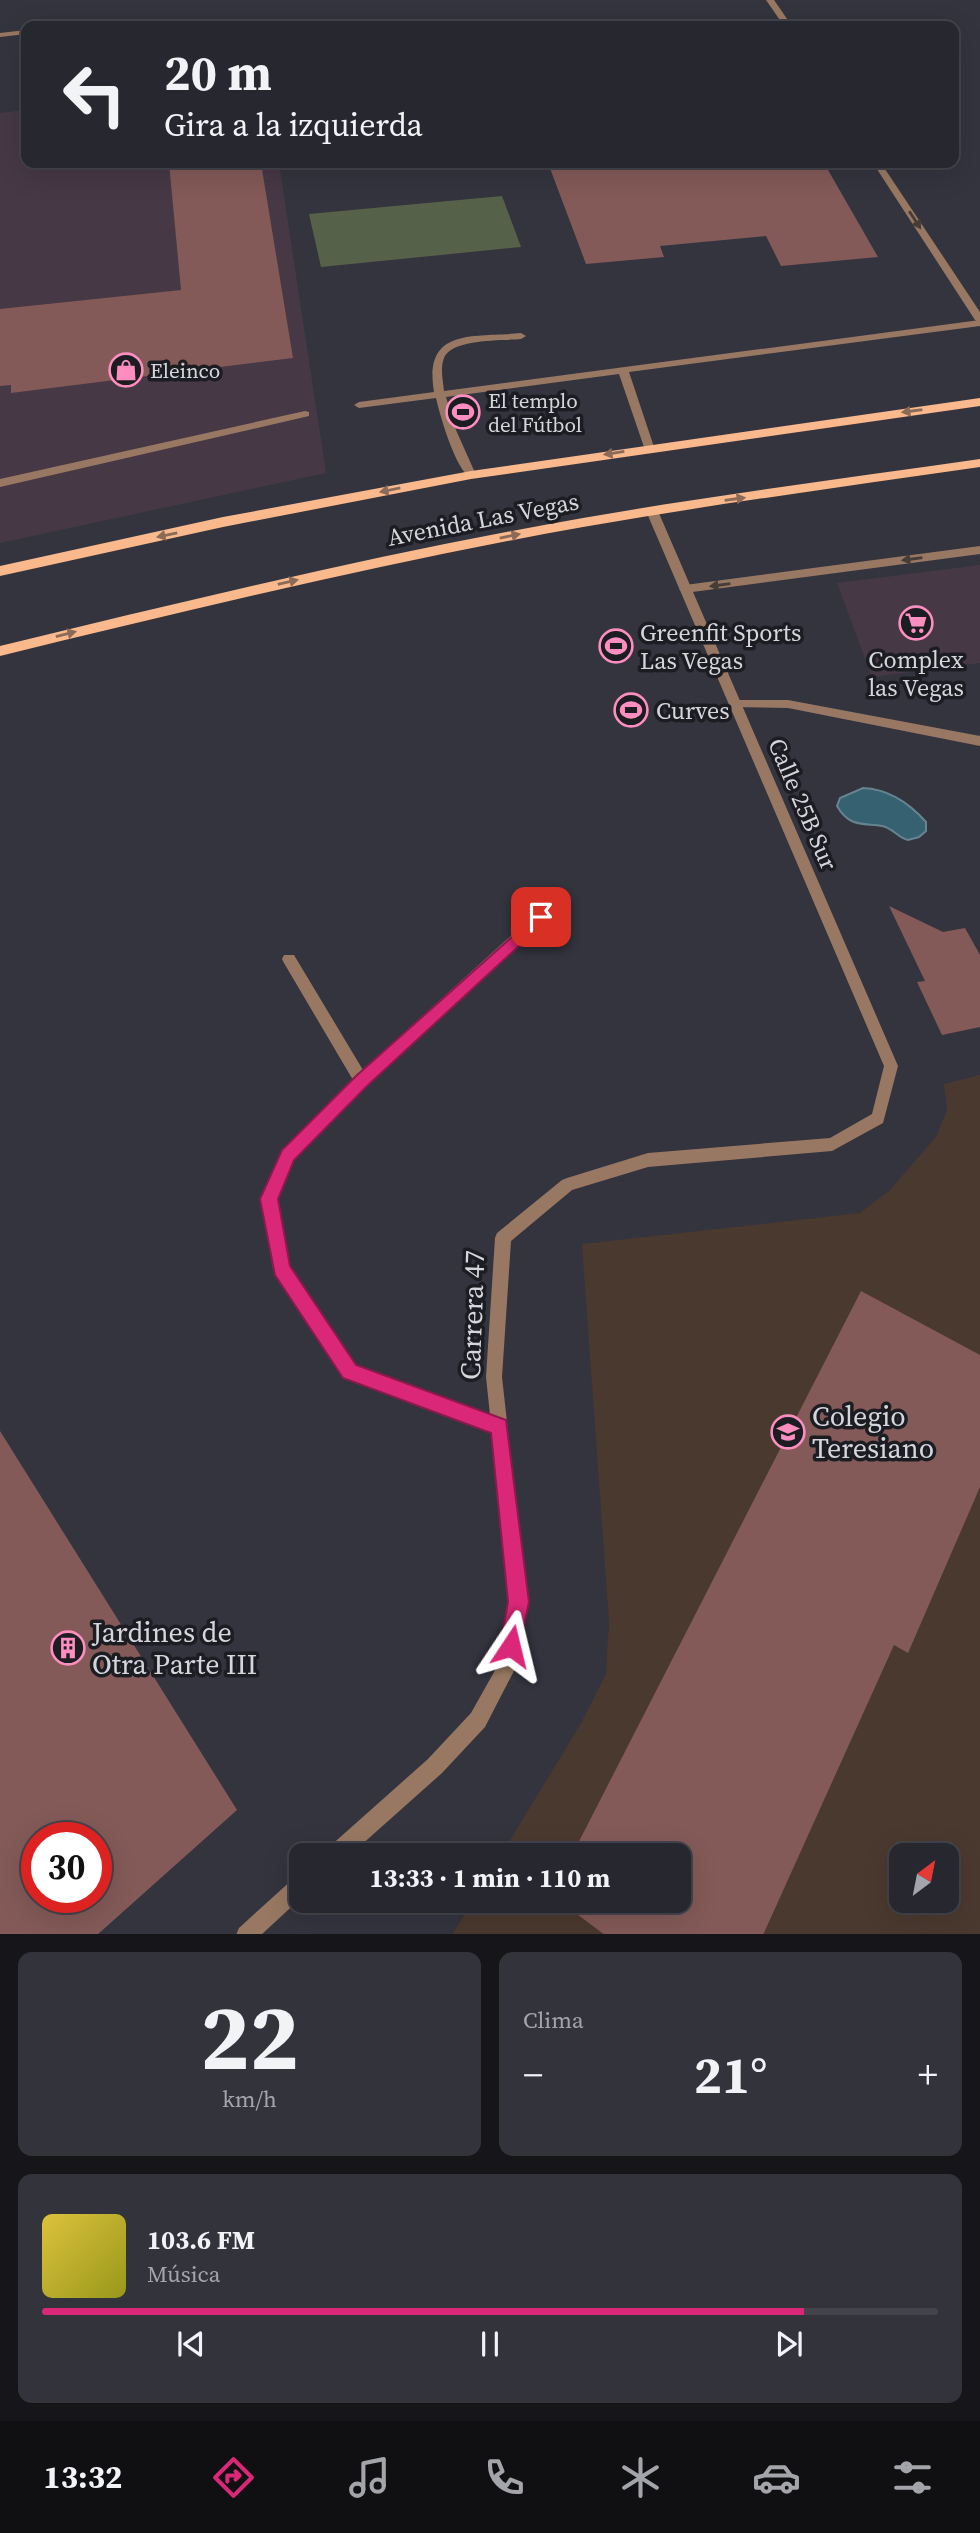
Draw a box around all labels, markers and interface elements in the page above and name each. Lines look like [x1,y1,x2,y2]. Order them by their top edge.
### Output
text: 20 m [164,39,272,106]
icon: left [49,49,140,140]
text: Gira a la izquierda [164,103,423,147]
one-way arrow [908,210,921,230]
shop icon: Eleinco [107,351,145,389]
place label: Eleinco [150,356,220,385]
place label: El templo del Fútbol [488,386,582,439]
sports icon: El templo del Fútbol [444,393,482,431]
one-way arrow [901,406,923,417]
one-way arrow [603,448,625,459]
street label: Avenida Las Vegas [384,484,582,554]
one-way arrow [379,485,401,496]
one-way arrow [724,493,746,504]
one-way arrow [156,529,178,540]
one-way arrow [499,530,521,541]
one-way arrow [901,553,923,564]
one-way arrow [277,576,299,587]
one-way arrow [709,579,731,590]
supermarket icon: Complex las Vegas [897,604,935,642]
place label: Greenfit Sports Las Vegas [640,616,801,677]
sports icon: Greenfit Sports Las Vegas [597,627,635,665]
one-way arrow [55,629,77,640]
place label: Complex las Vegas [868,643,964,704]
sports icon: Curves [612,691,650,729]
place label: Curves [656,694,730,727]
street label: Calle 25B Sur [760,733,846,875]
pin [511,887,571,947]
icon: arrive [522,898,560,936]
street label: Carrera 47 [451,1249,493,1381]
place label: Colegio Teresiano [812,1397,934,1467]
school or university icon: Colegio Teresiano [769,1413,807,1451]
position arrow [474,1609,548,1683]
place label: Jardines de Otra Parte III [91,1613,257,1683]
building icon: Jardines de Otra Parte III [49,1629,87,1667]
speed limit sign: 30 [21,1822,112,1913]
north arrow [889,1843,959,1913]
map controls [889,1843,959,1913]
text: 13:33 · 1 min · 110 m [370,1860,610,1896]
text: 22 [200,1975,299,2099]
text: Clima [523,2004,584,2036]
text: 21° [694,2039,767,2110]
text: − [523,2049,543,2101]
text: + [918,2049,938,2101]
text: km/h [222,2083,277,2115]
text: 103.6 FM [147,2222,255,2258]
text: Música [147,2258,220,2290]
icon: previous [172,2325,210,2363]
icon: pause [471,2325,509,2363]
icon: next [770,2325,808,2363]
icon: directions [209,2453,258,2502]
icon: music [345,2453,394,2502]
icon: phone [480,2453,529,2502]
icon: climate [616,2453,665,2502]
icon: car [752,2453,801,2502]
icon: filters [888,2453,937,2502]
text: 13:32 [43,2455,122,2499]

